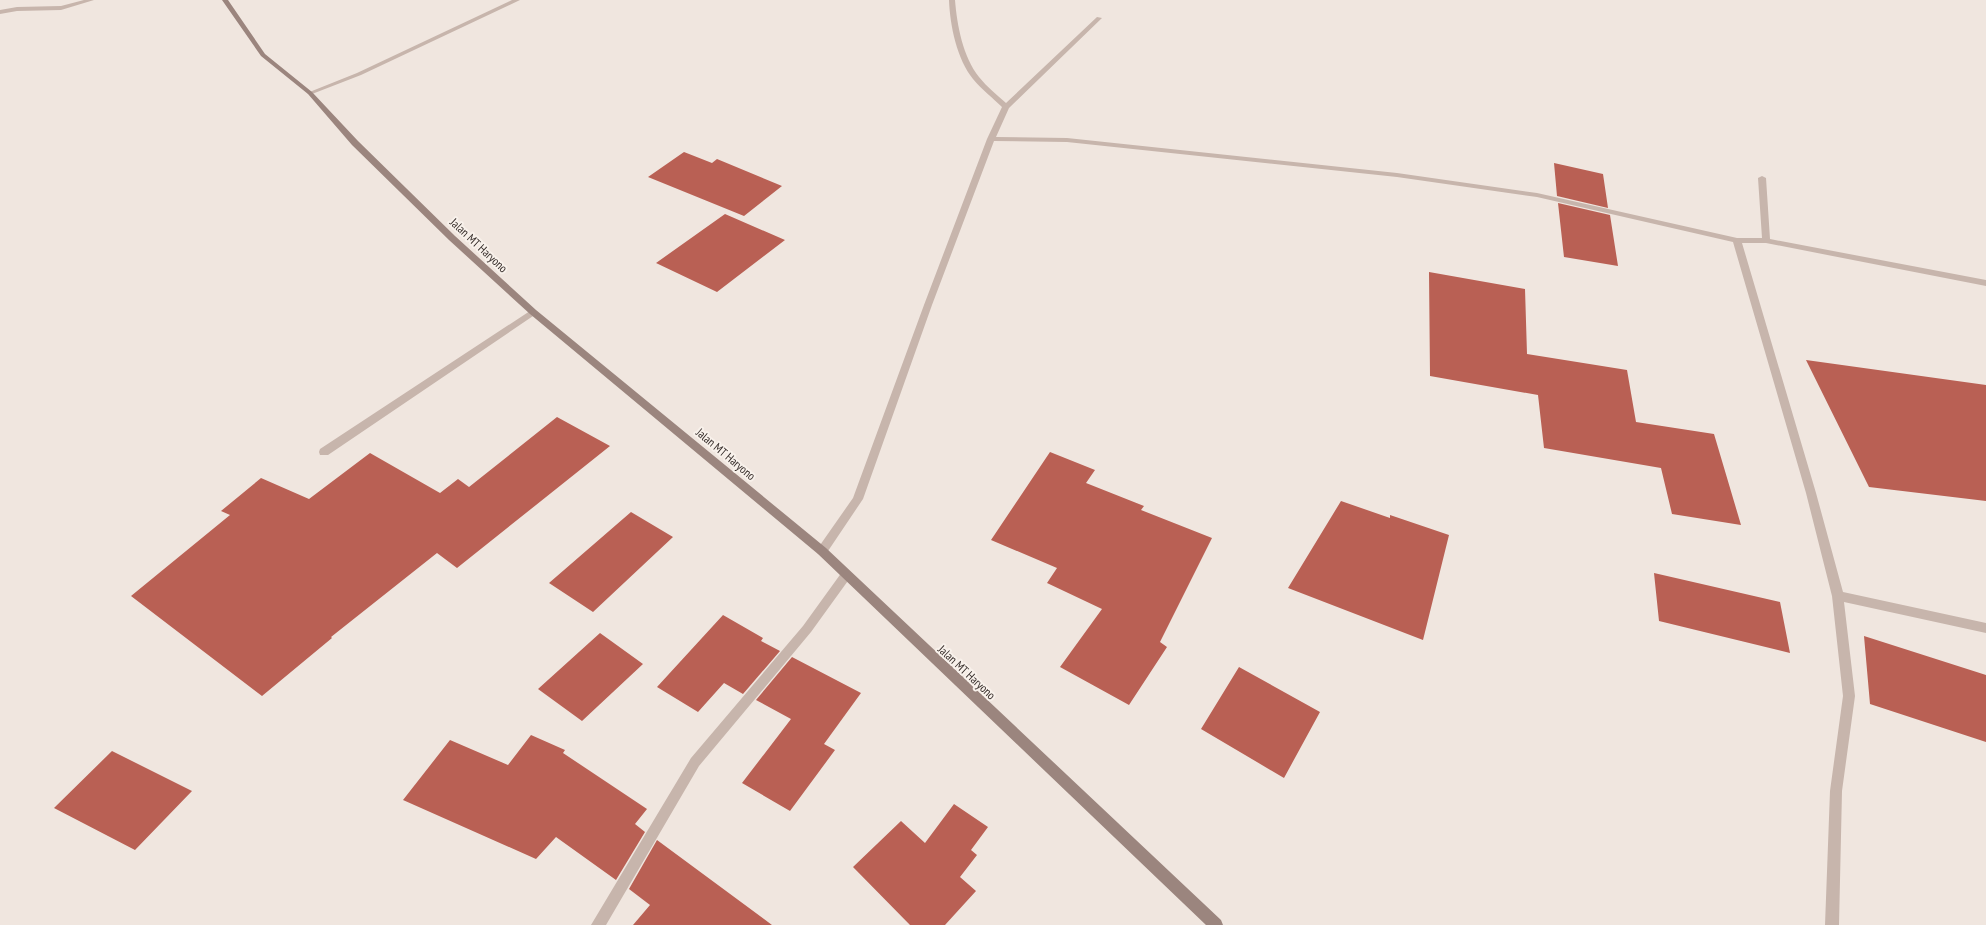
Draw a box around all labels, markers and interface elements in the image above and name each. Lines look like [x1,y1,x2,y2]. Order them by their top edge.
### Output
street label: Jalan MT Haryono [446,214,511,275]
street label: Jalan MT Haryono [692,424,759,483]
street label: Jalan MT Haryono [934,641,999,702]

